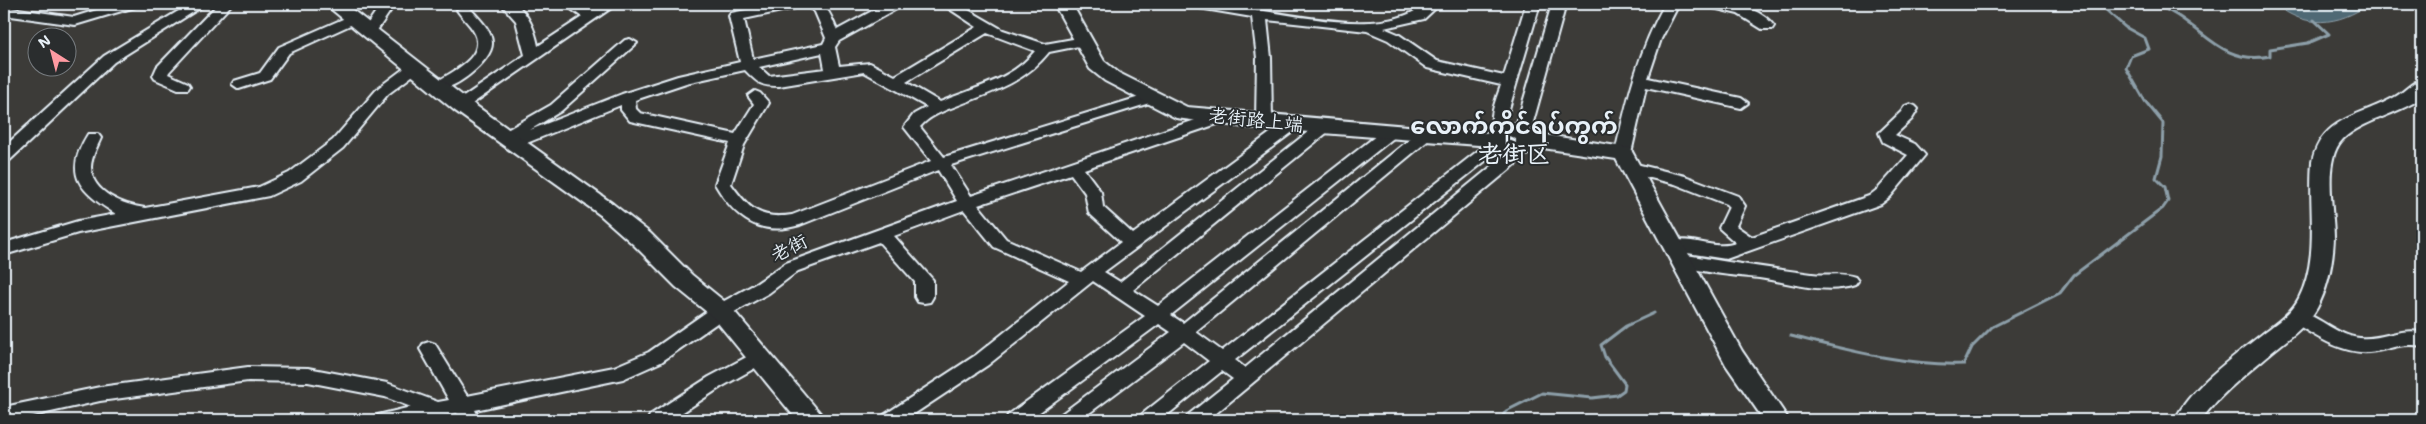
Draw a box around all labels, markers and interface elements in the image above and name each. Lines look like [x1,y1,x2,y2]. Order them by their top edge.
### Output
north arrow [28,28,78,78]
text: N [35,31,54,52]
street label: 老街路上端 [1207,103,1305,137]
district label: လောက်ကိုင်ရပ်ကွက် 老街区 [1410,110,1618,170]
street label: 老街 [766,228,812,268]

